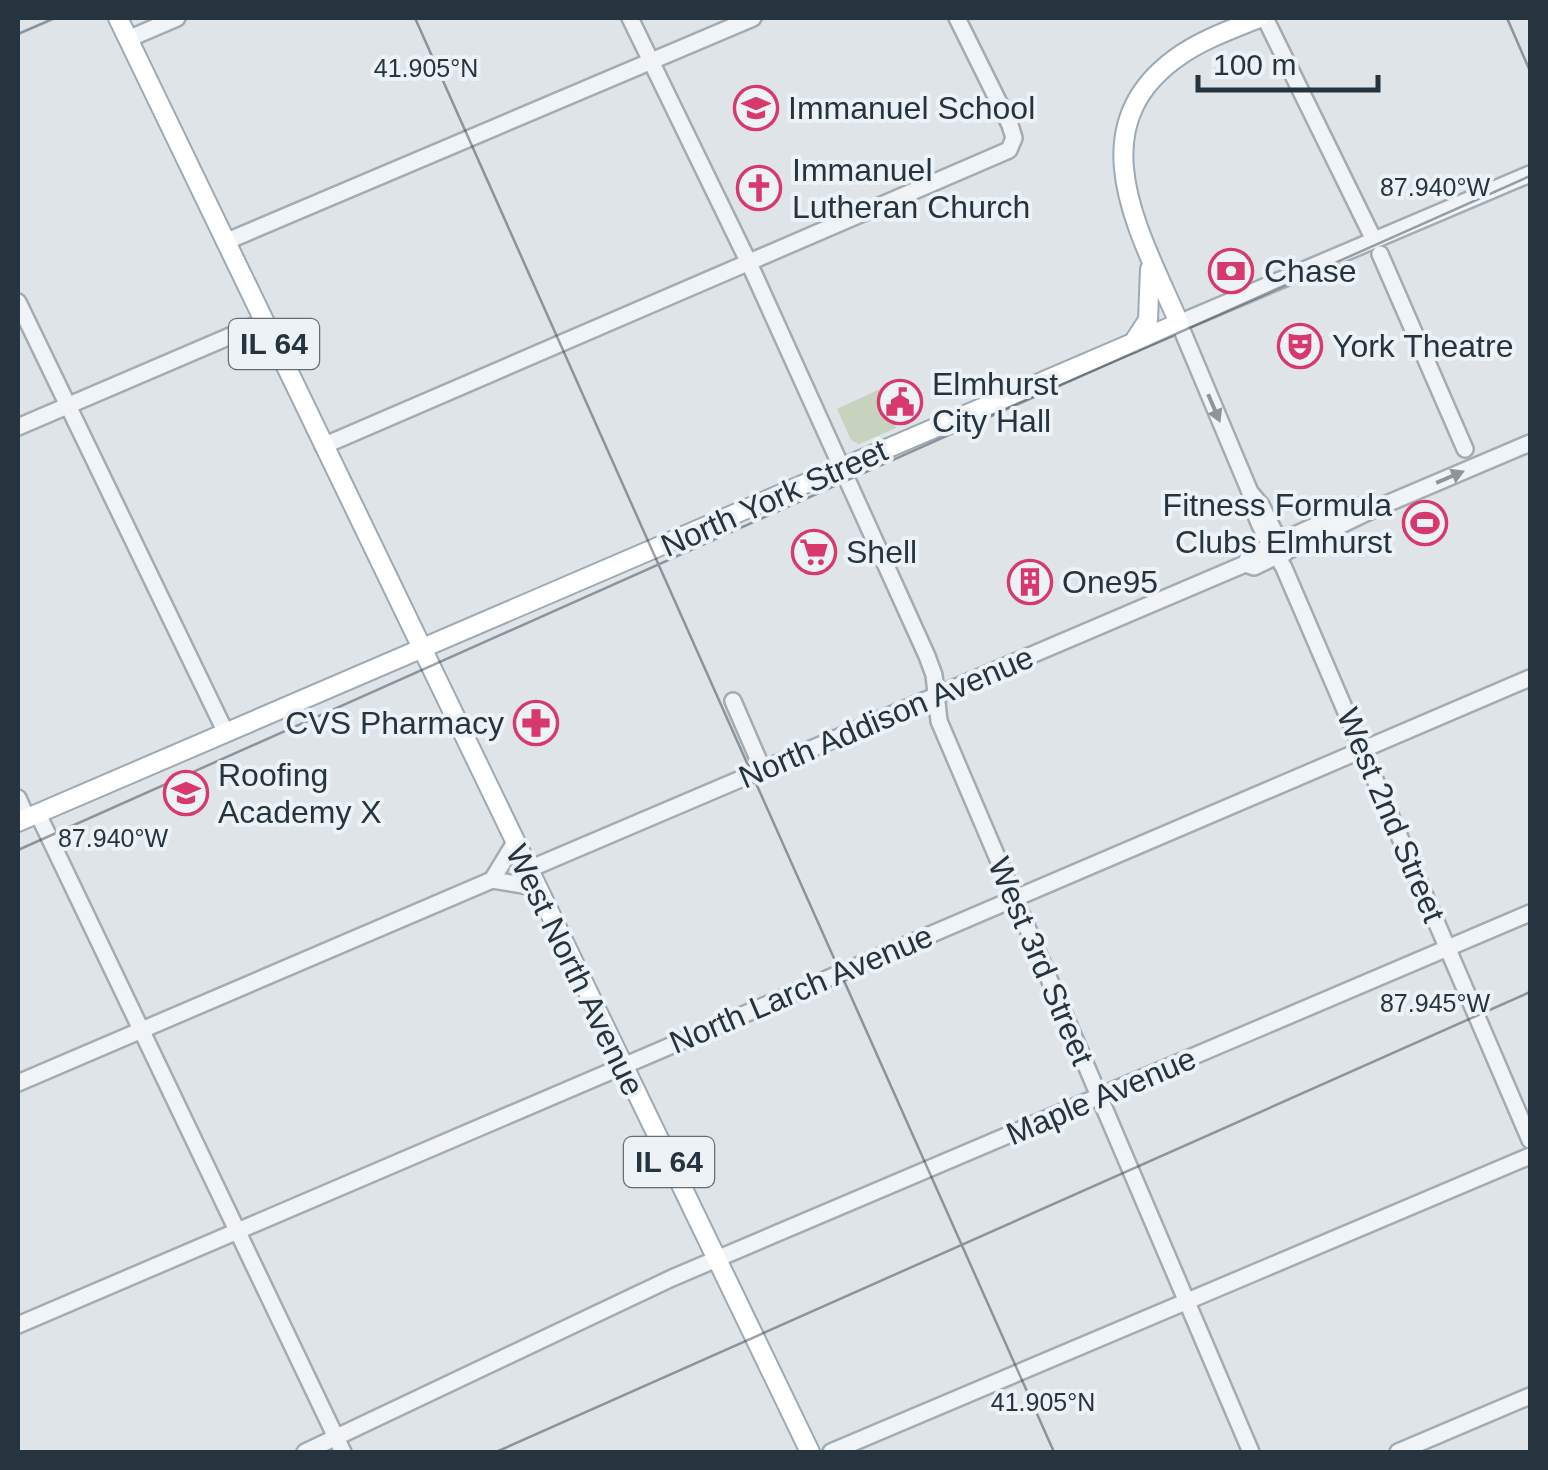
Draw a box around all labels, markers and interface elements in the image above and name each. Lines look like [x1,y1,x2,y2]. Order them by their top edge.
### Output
scale bar [1198,30,1378,92]
text: 100 m [1213,48,1296,81]
text: 41.905°N [374,54,478,82]
school or university icon: Immanuel School [733,85,779,131]
place label: Immanuel School [788,90,1035,126]
place label: Immanuel Lutheran Church [792,152,1030,225]
church icon: Immanuel Lutheran Church [736,165,782,211]
text: 87.940°W [1380,173,1490,201]
bank icon: Chase [1208,248,1254,294]
place label: Chase [1264,253,1357,289]
road number: IL 64 [229,319,319,369]
theatre icon: York Theatre [1277,323,1323,369]
place label: York Theatre [1332,328,1513,364]
place label: Elmhurst City Hall [932,366,1058,439]
public building icon: Elmhurst City Hall [877,379,923,425]
one-way arrow [1206,393,1222,423]
street label: North York Street [655,432,893,564]
one-way arrow [1436,469,1465,485]
place label: Fitness Formula Clubs Elmhurst [1163,487,1392,560]
sports icon: Fitness Formula Clubs Elmhurst [1402,500,1448,546]
supermarket icon: Shell [791,529,837,575]
place label: Shell [846,534,917,570]
building icon: One95 [1007,559,1053,605]
place label: One95 [1062,564,1158,600]
street label: North Addison Avenue [733,639,1039,795]
pharmacy icon: CVS Pharmacy [513,700,559,746]
street label: West 2nd Street [1330,703,1452,927]
place label: CVS Pharmacy [285,705,504,741]
place label: Roofing Academy X [218,757,382,830]
school or university icon: Roofing Academy X [163,770,209,816]
text: 87.940°W [58,824,168,852]
street label: West North Avenue [499,839,651,1101]
street label: West 3rd Street [981,852,1101,1070]
street label: North Larch Avenue [664,917,938,1061]
text: 87.945°W [1380,989,1490,1017]
street label: Maple Avenue [1001,1040,1201,1152]
road number: IL 64 [624,1137,714,1187]
text: 41.905°N [991,1388,1095,1416]

